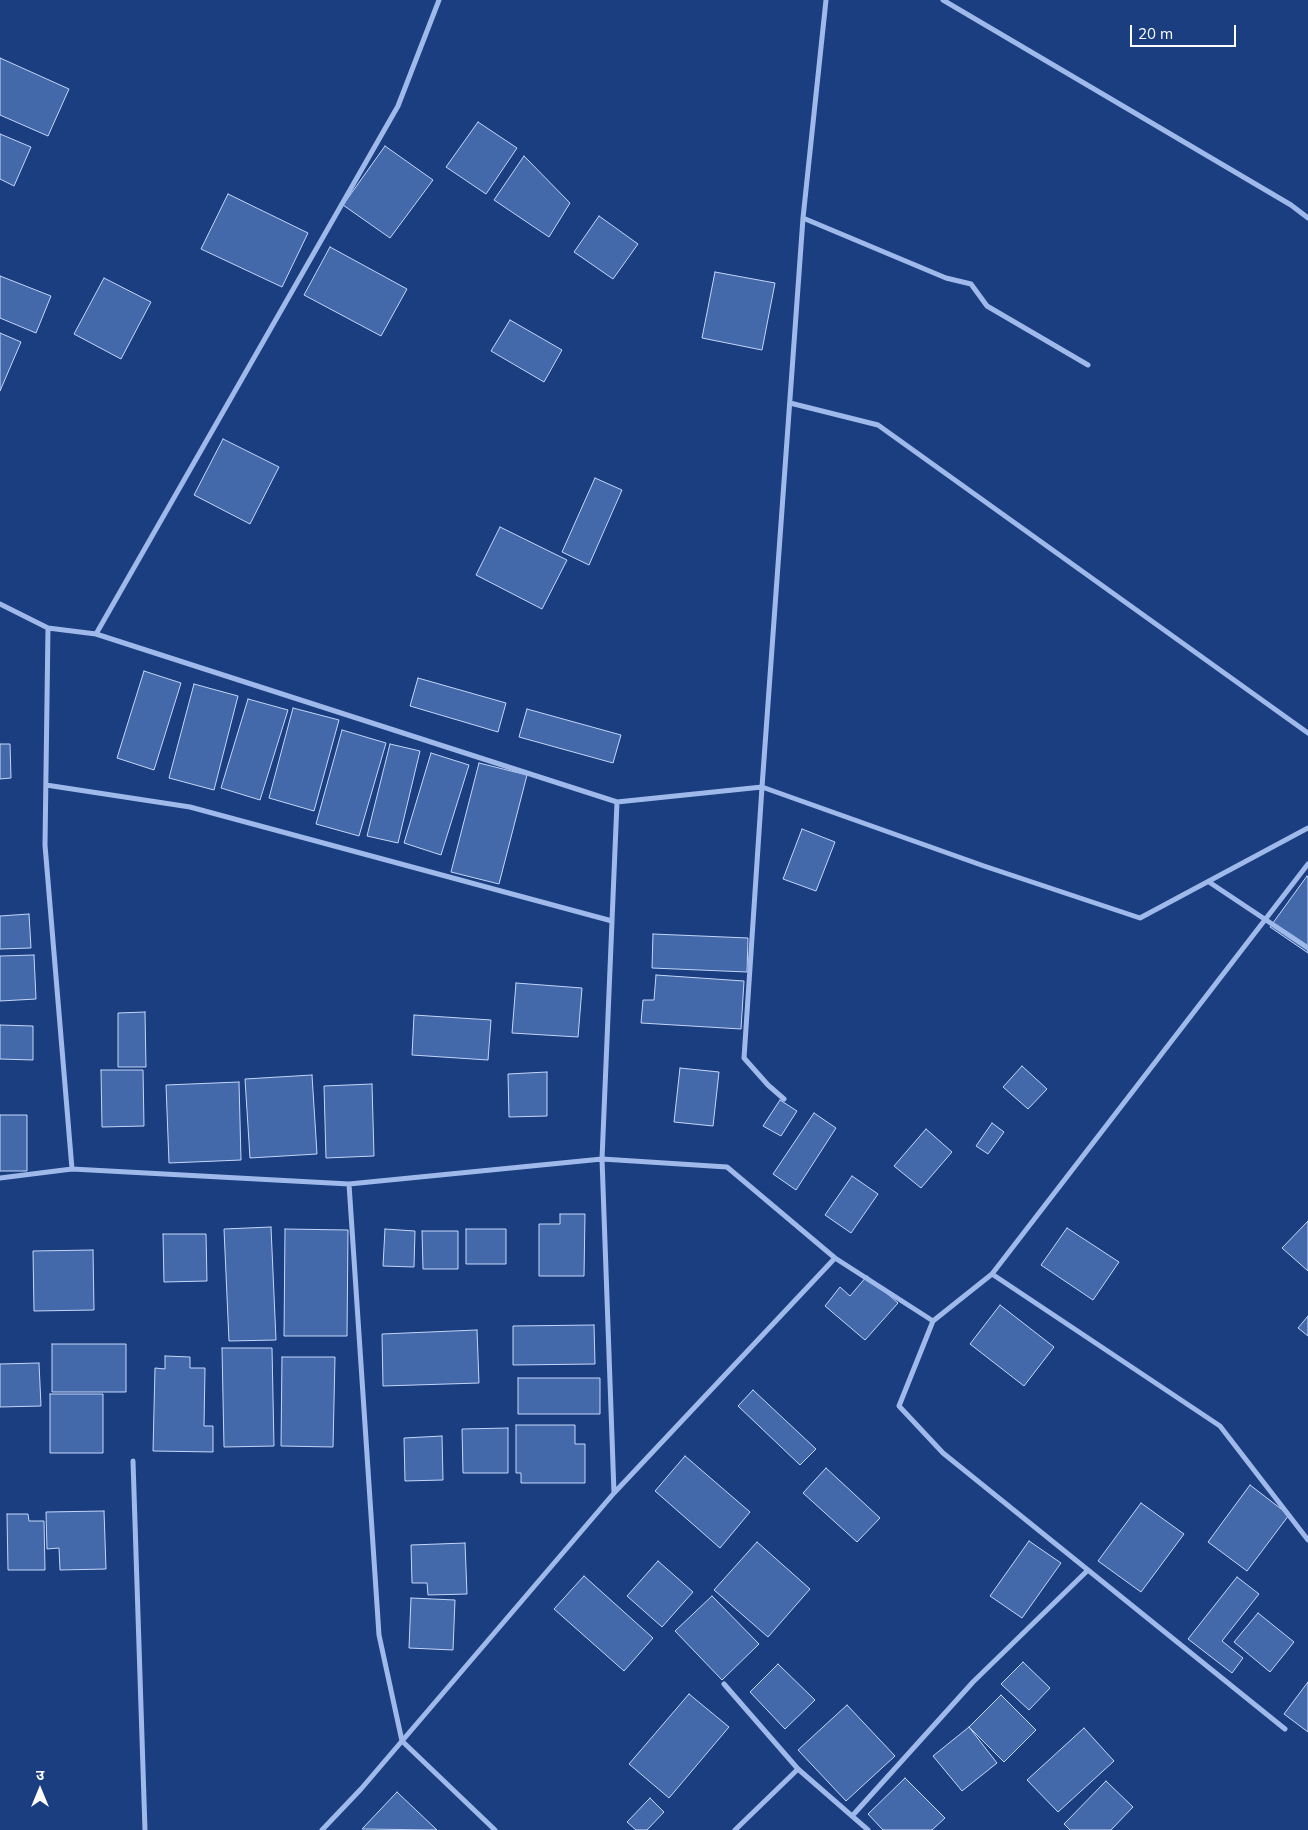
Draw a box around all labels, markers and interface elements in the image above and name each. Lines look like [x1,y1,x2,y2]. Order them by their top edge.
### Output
scale bar [1133,15,1239,47]
text: 20 m [1138,24,1173,43]
north arrow [15,1765,65,1815]
text: उ [36,1766,44,1784]

